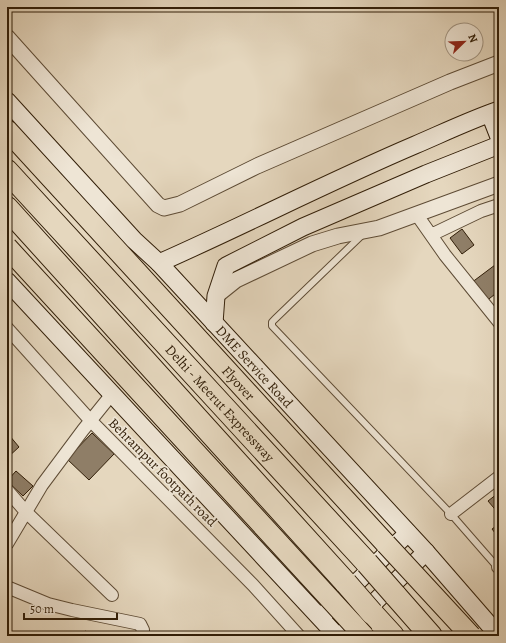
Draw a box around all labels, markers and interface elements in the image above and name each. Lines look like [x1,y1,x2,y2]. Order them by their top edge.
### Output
north arrow [444,22,484,62]
text: N [464,32,481,45]
street label: DME Service Road [211,321,297,412]
street label: Delhi - Meerut Expressway [161,341,279,467]
street label: Flyover [217,362,260,405]
street label: Behrampur footpath road [104,414,221,531]
scale bar [24,595,117,621]
text: 50 m [30,601,54,617]

